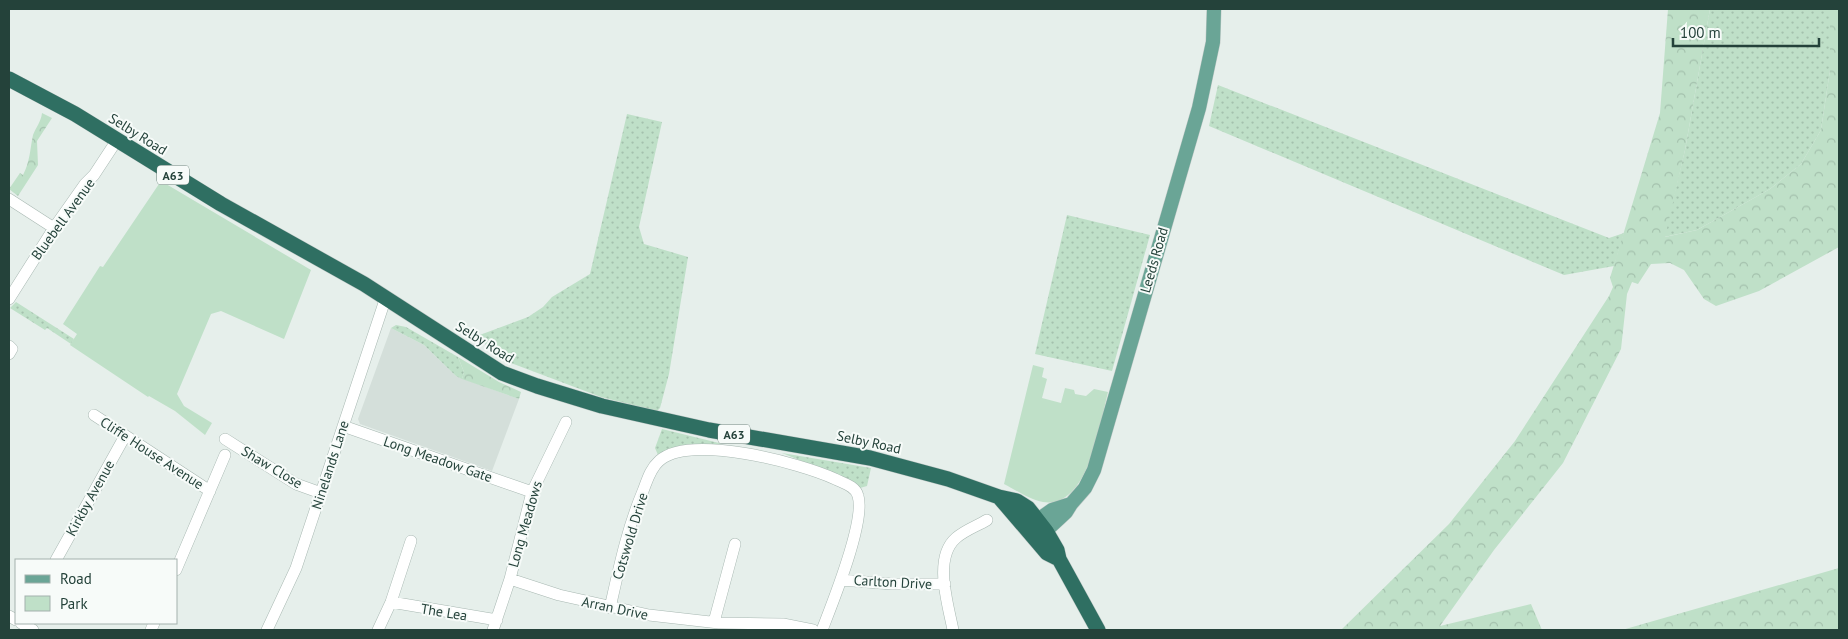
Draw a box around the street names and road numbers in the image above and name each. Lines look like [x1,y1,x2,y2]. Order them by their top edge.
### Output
street label: Selby Road [105,109,171,159]
road number: A63 [157,166,189,184]
street label: Bluebell Avenue [27,175,99,263]
street label: Leeds Road [1136,225,1172,295]
street label: Selby Road [452,317,518,367]
street label: Cliffe House Avenue [97,413,207,493]
street label: Ninelands Lane [307,418,353,512]
road number: A63 [718,424,750,444]
street label: Selby Road [835,426,903,458]
street label: Long Meadow Gate [381,432,495,486]
street label: Shaw Close [238,442,306,492]
street label: Kirkby Avenue [62,457,118,539]
street label: Long Meadows [504,479,546,569]
street label: Cotswold Drive [608,490,652,582]
street label: Carlton Drive [853,571,933,593]
street label: Arran Drive [580,592,650,624]
street label: The Lea [420,599,469,625]

